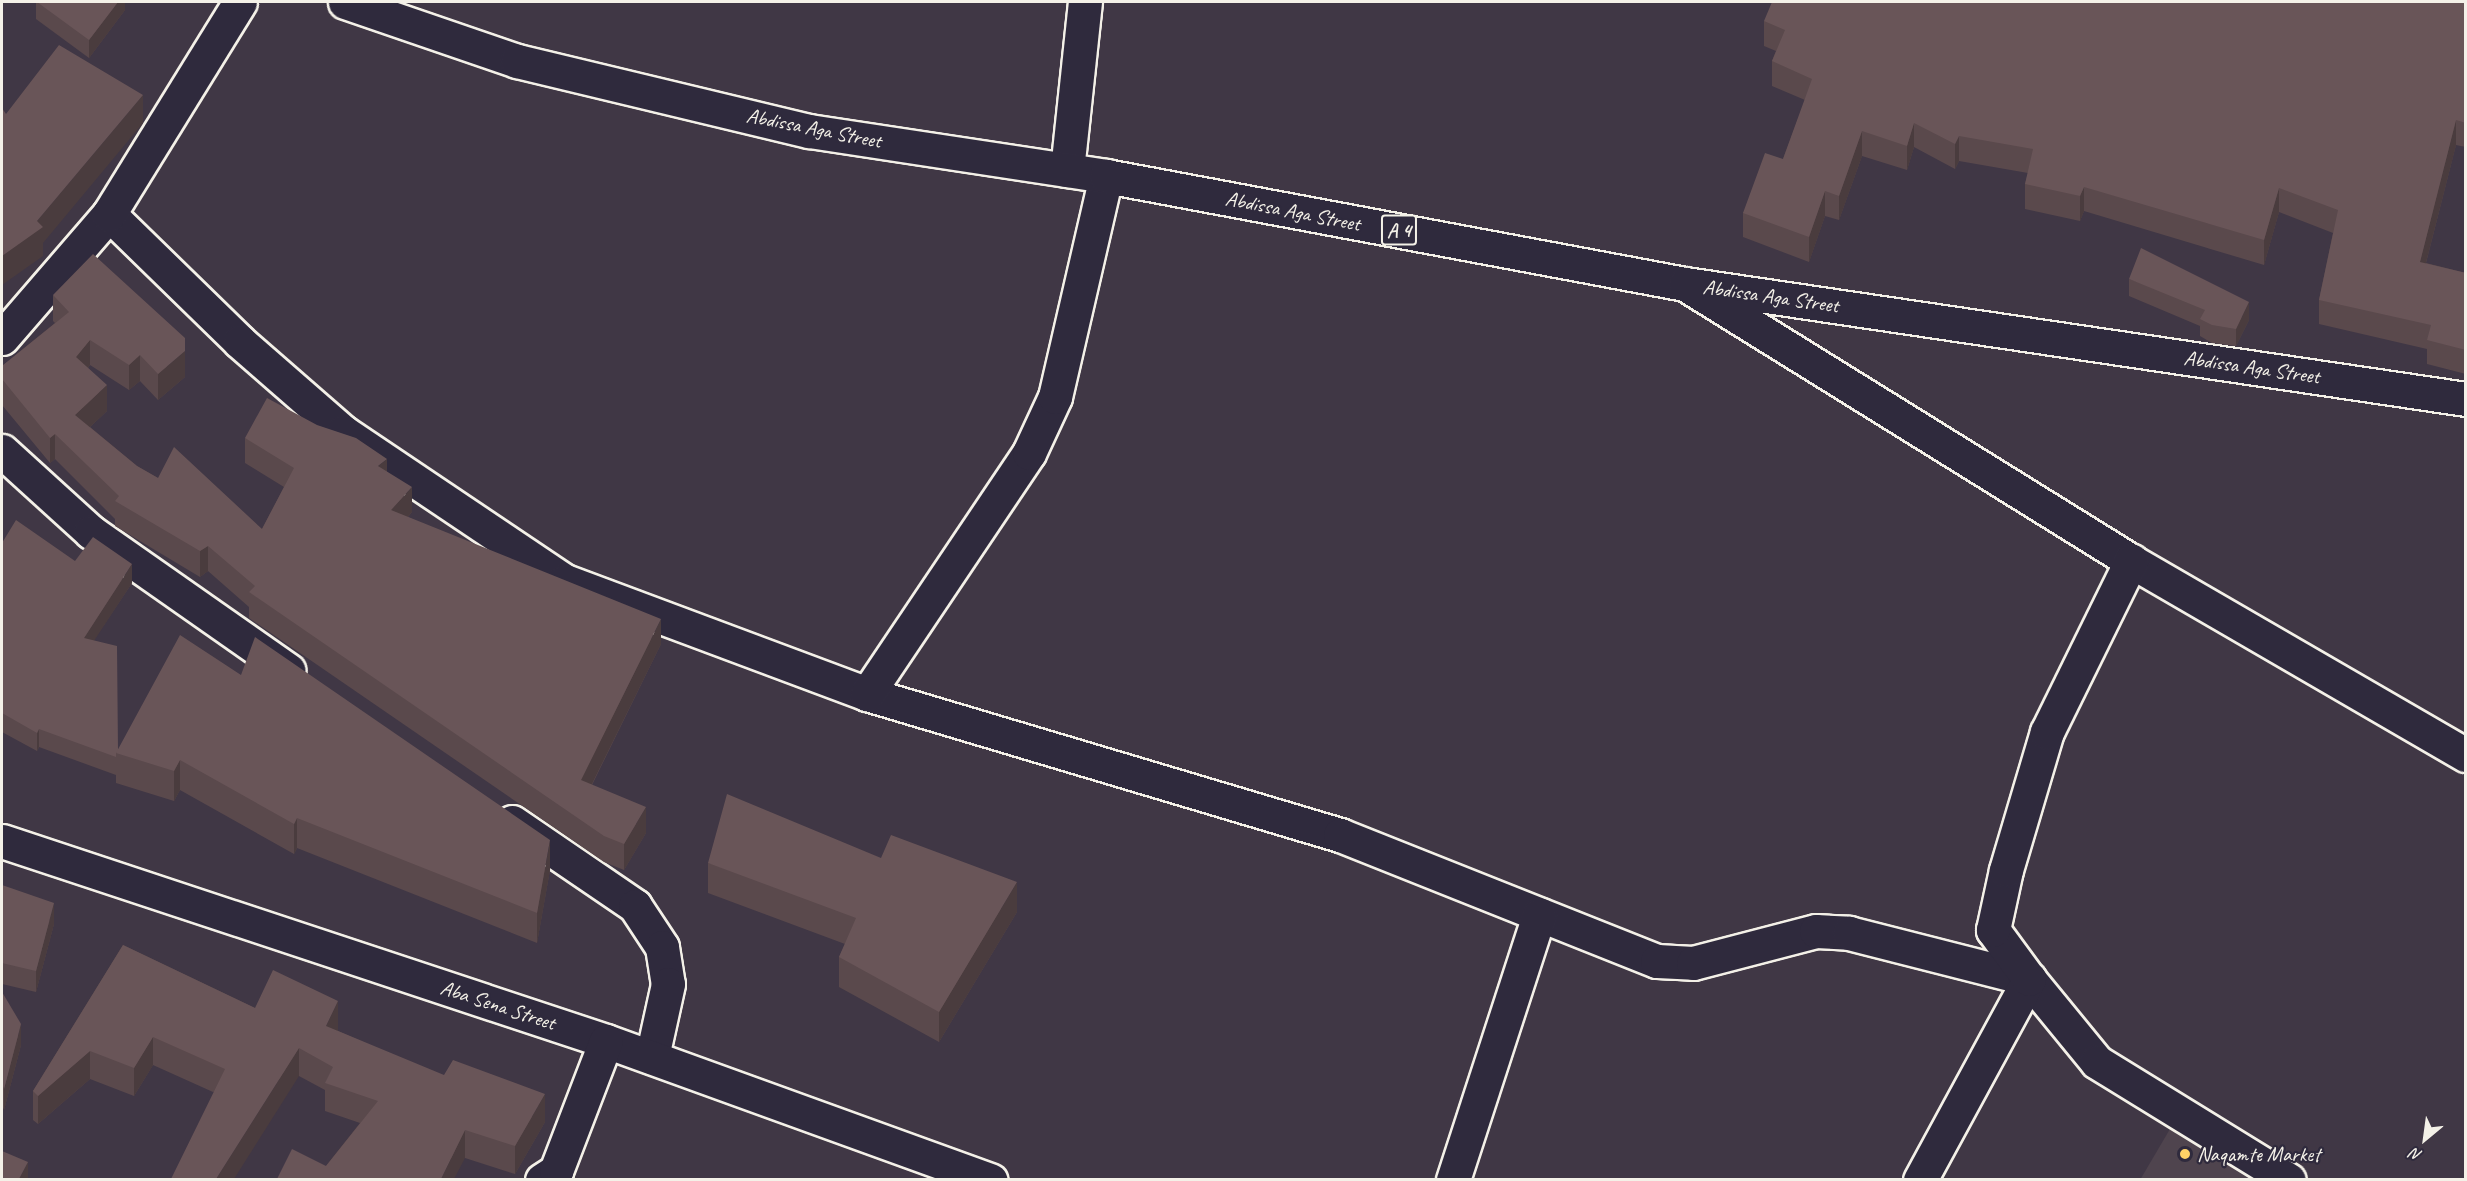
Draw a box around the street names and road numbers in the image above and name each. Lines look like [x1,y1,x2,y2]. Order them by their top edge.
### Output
street label: Abdissa Aga Street [744,102,884,154]
street label: Abdissa Aga Street [1223,185,1363,237]
road number: A 4 [1380,213,1418,247]
street label: Abdissa Aga Street [1701,274,1841,318]
street label: Abdissa Aga Street [2182,345,2322,389]
street label: Aba Sena Street [438,975,558,1035]

